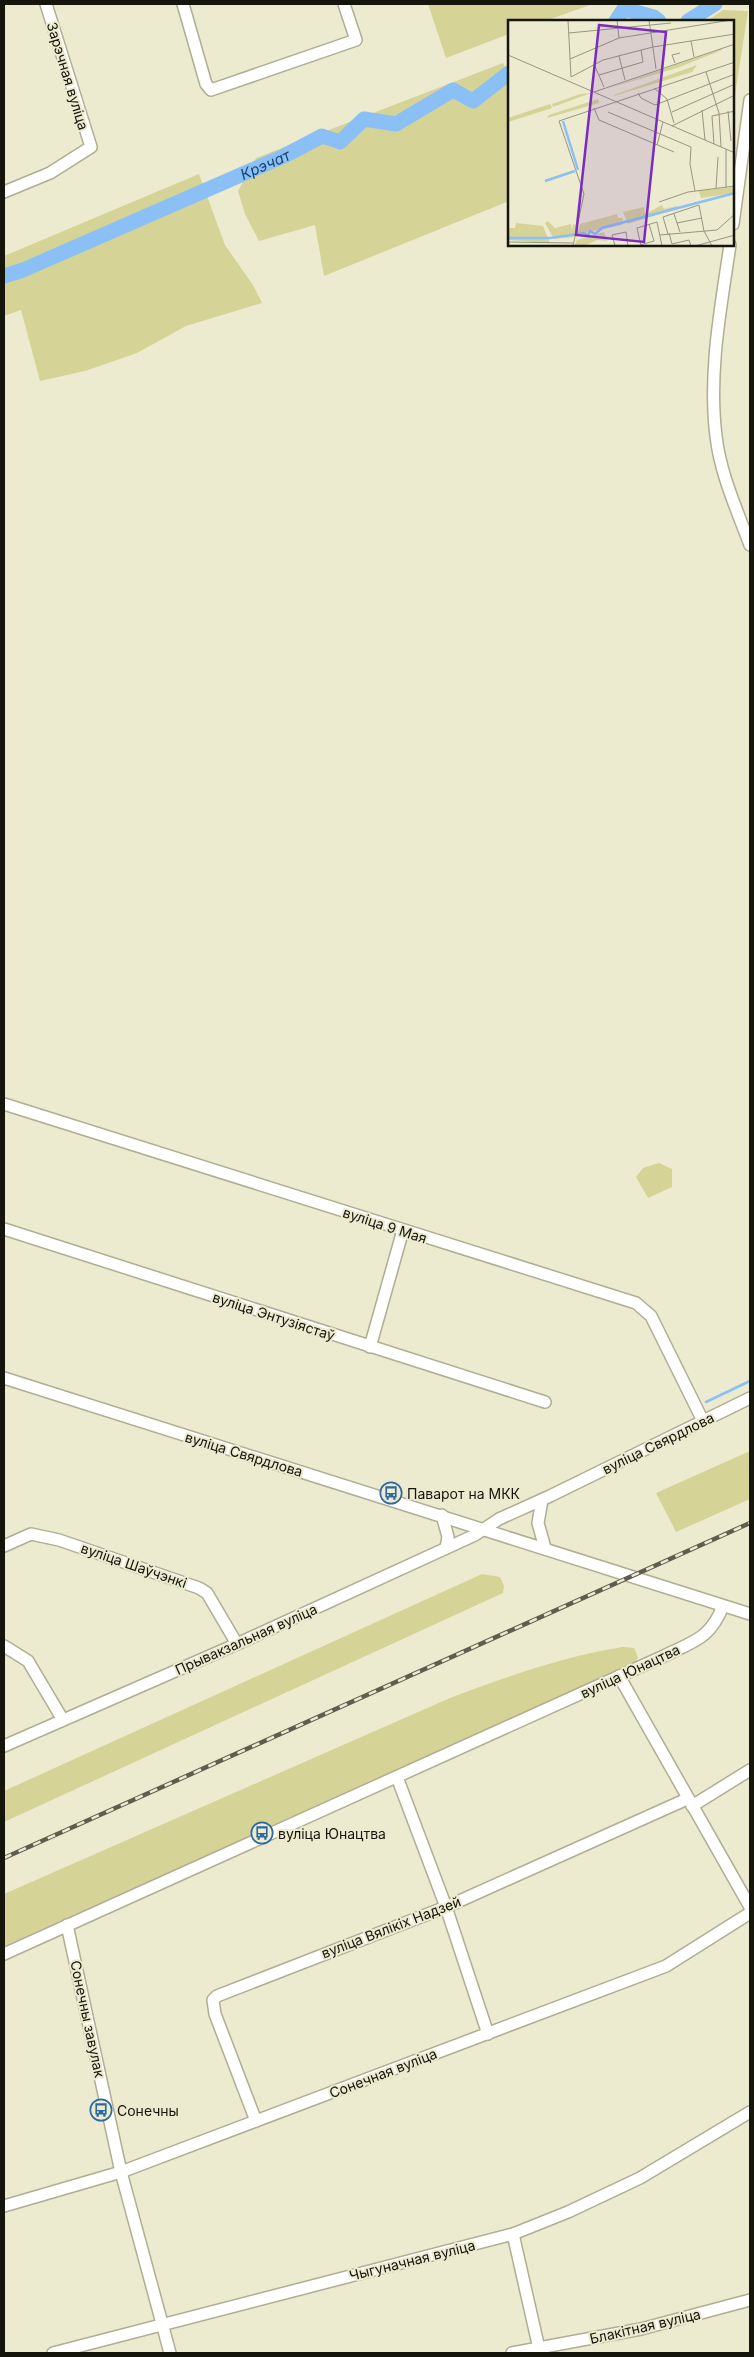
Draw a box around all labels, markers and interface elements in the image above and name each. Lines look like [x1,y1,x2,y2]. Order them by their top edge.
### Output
street label: Зарэчная вуліца [44,20,92,132]
inset map [508,20,734,246]
water label: Крэчат [237,144,294,184]
street label: вуліца 9 Мая [341,1203,429,1247]
street label: вуліца Энтузіястаў [211,1288,337,1344]
street label: вуліца Свярдлова [599,1409,717,1477]
street label: вуліца Свярдлова [183,1428,305,1480]
bus stop icon: Паварот на МКК [379,1481,403,1505]
place label: Паварот на МКК [407,1485,521,1502]
street label: вуліца Шаўчэнкі [79,1539,189,1591]
street label: Прывакзальная вуліца [172,1600,320,1678]
street label: вуліца Юнацтва [577,1640,683,1702]
bus stop icon: вуліца Юнацтва [250,1821,274,1845]
place label: вуліца Юнацтва [278,1825,386,1842]
street label: вуліца Вялікіх Надзей [319,1893,463,1961]
street label: Сонечны завулак [67,1959,109,2079]
street label: Сонечная вуліца [327,2045,439,2101]
bus stop icon: Сонечны [89,2098,113,2122]
place label: Сонечны [117,2102,179,2119]
street label: Чыгуначная вуліца [347,2236,477,2284]
street label: Блакітная вуліца [588,2305,702,2347]

